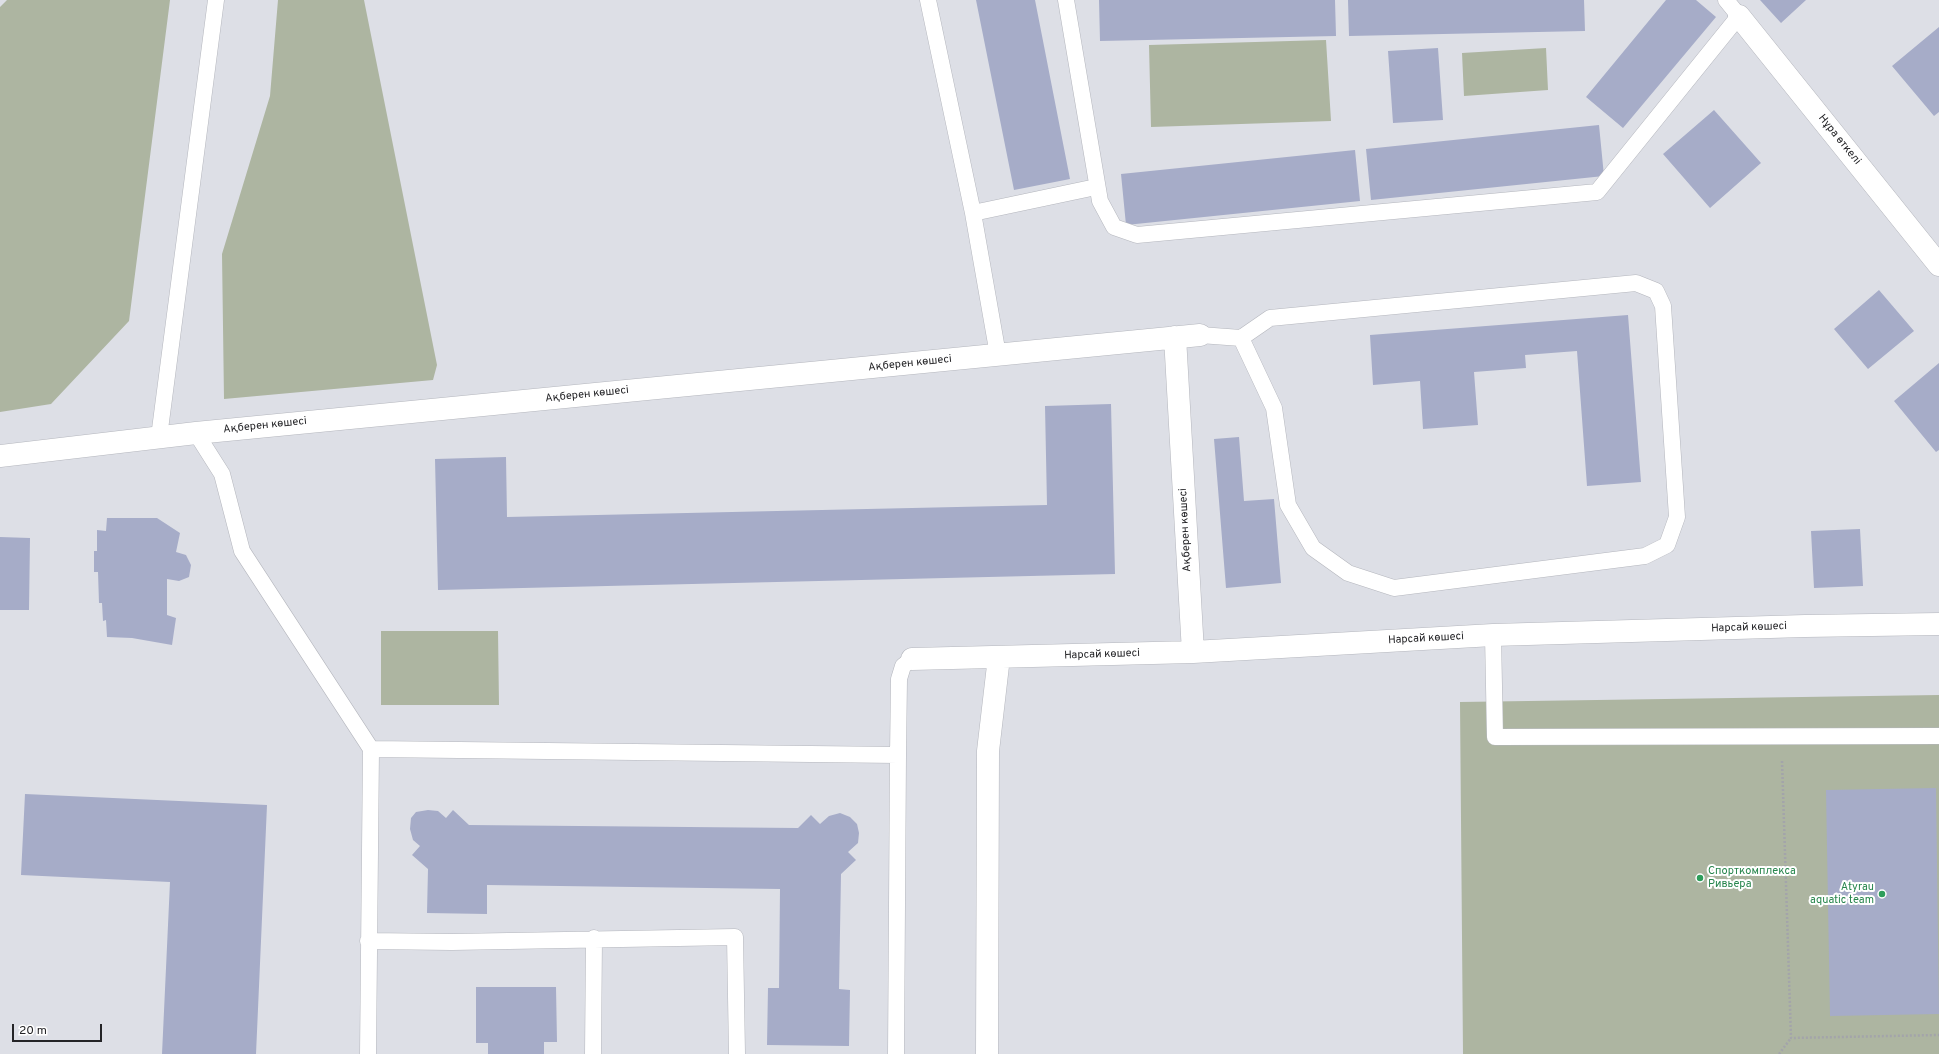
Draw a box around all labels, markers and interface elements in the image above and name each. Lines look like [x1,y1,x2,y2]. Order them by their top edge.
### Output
street label: Нұра өткелі [1815,112,1863,168]
street label: Ақберен көшесі [868,353,952,375]
street label: Ақберен көшесі [545,384,629,406]
street label: Ақберен көшесі [223,415,307,437]
street label: Ақберен көшесі [1177,488,1195,572]
street label: Нарсай көшесі [1711,620,1787,636]
street label: Нарсай көшесі [1388,630,1464,648]
street label: Нарсай көшесі [1064,647,1140,663]
place label: Спорткомплекса Ривьера [1708,865,1796,891]
marker: Спорткомплекса Ривьера [1695,873,1705,883]
place label: Atyrau aquatic team [1810,881,1874,907]
marker: Atyrau aquatic team [1877,889,1887,899]
scale bar [14,1016,104,1042]
text: 20 m [19,1023,47,1039]

